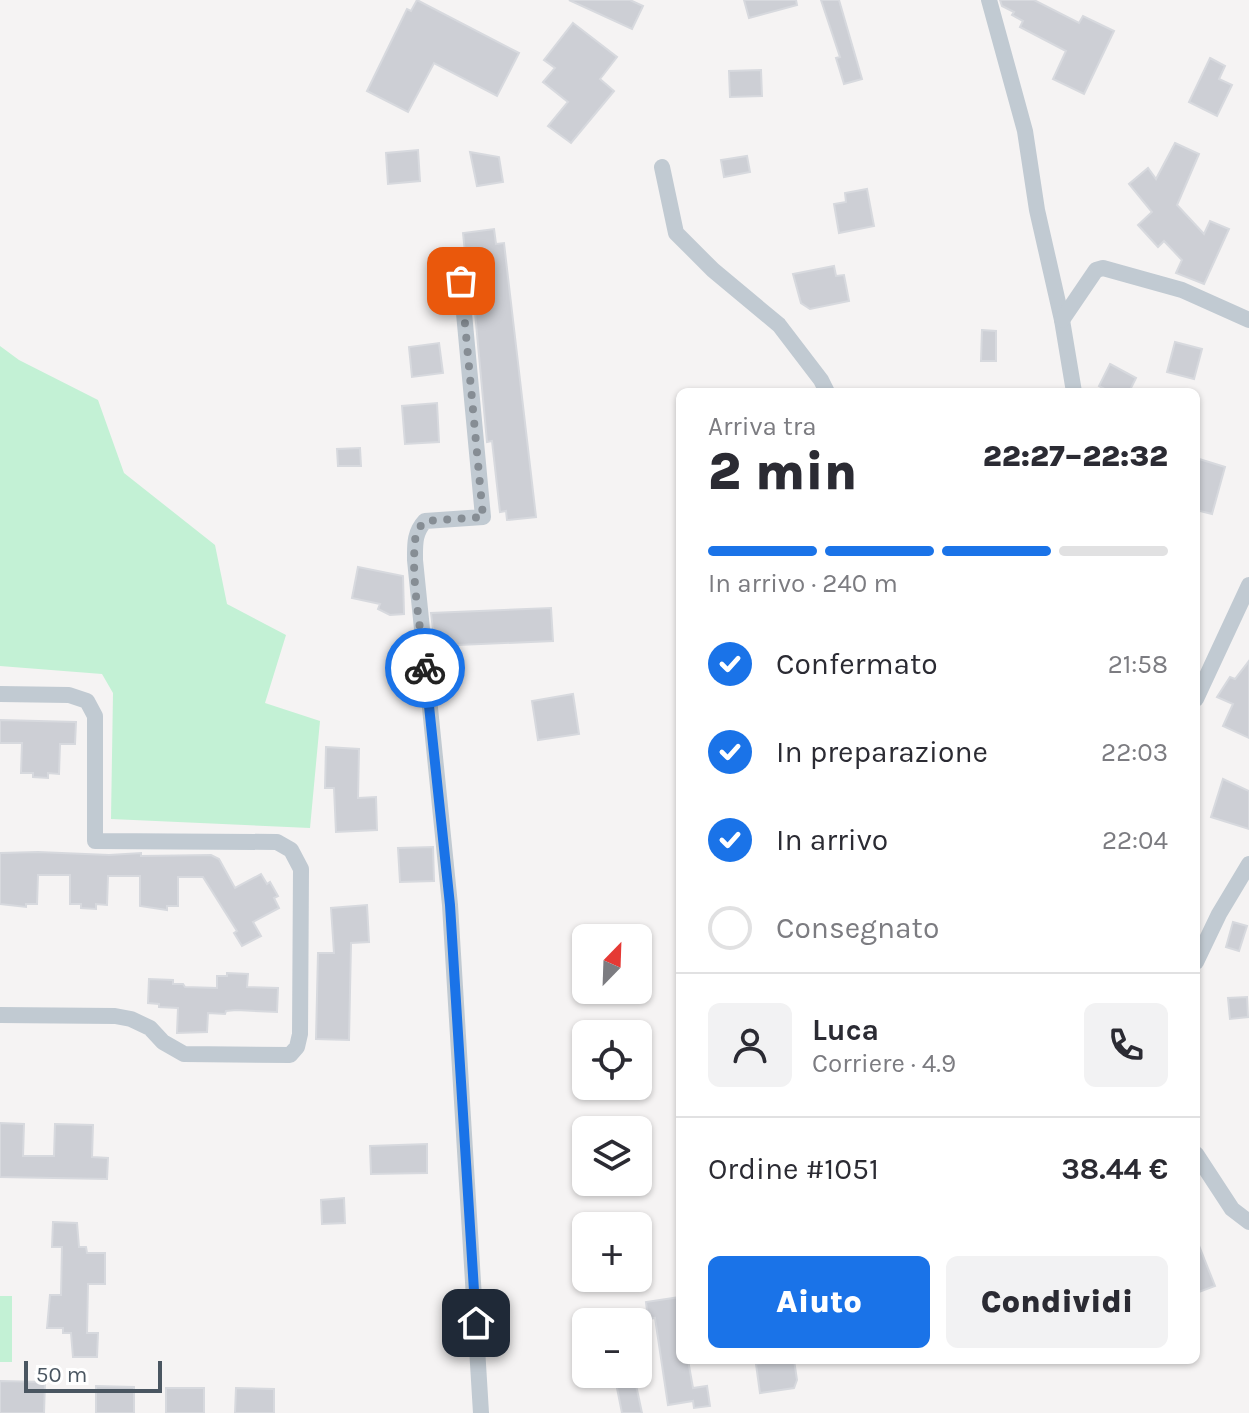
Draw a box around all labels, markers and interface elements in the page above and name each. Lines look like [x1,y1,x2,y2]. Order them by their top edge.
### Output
pin [427,247,495,315]
icon: bag [439,259,483,303]
text: Arriva tra [708,411,817,442]
text: 22:27–22:32 [983,438,1168,474]
text: 2 min [708,441,857,502]
text: In arrivo · 240 m [708,568,898,599]
courier [385,628,465,708]
icon: check [708,642,752,686]
icon: bike [403,646,447,690]
text: Confermato [776,646,938,682]
text: 21:58 [1108,649,1168,680]
icon: check [708,730,752,774]
text: In preparazione [776,734,988,770]
text: 22:03 [1101,737,1168,768]
icon: check [708,818,752,862]
text: In arrivo [776,822,888,858]
text: 22:04 [1102,825,1168,856]
text: Consegnato [776,910,939,946]
north arrow [572,924,652,1004]
map controls [572,924,652,1388]
button: person [708,1003,792,1087]
button: phone [1084,1003,1168,1087]
text: Luca [812,1012,879,1048]
button: locate [572,1020,652,1100]
text: Corriere · 4.9 [812,1048,956,1079]
button: layers [572,1116,652,1196]
text: Ordine #1051 [708,1151,879,1187]
text: 38.44 € [1061,1151,1168,1187]
button: + [572,1212,652,1292]
button: Aiuto [708,1256,930,1348]
button: Condividi [946,1256,1168,1348]
pin [442,1289,510,1357]
icon: home [454,1301,498,1345]
button: − [572,1308,652,1388]
scale bar [24,1357,162,1393]
text: 50 m [36,1362,87,1388]

